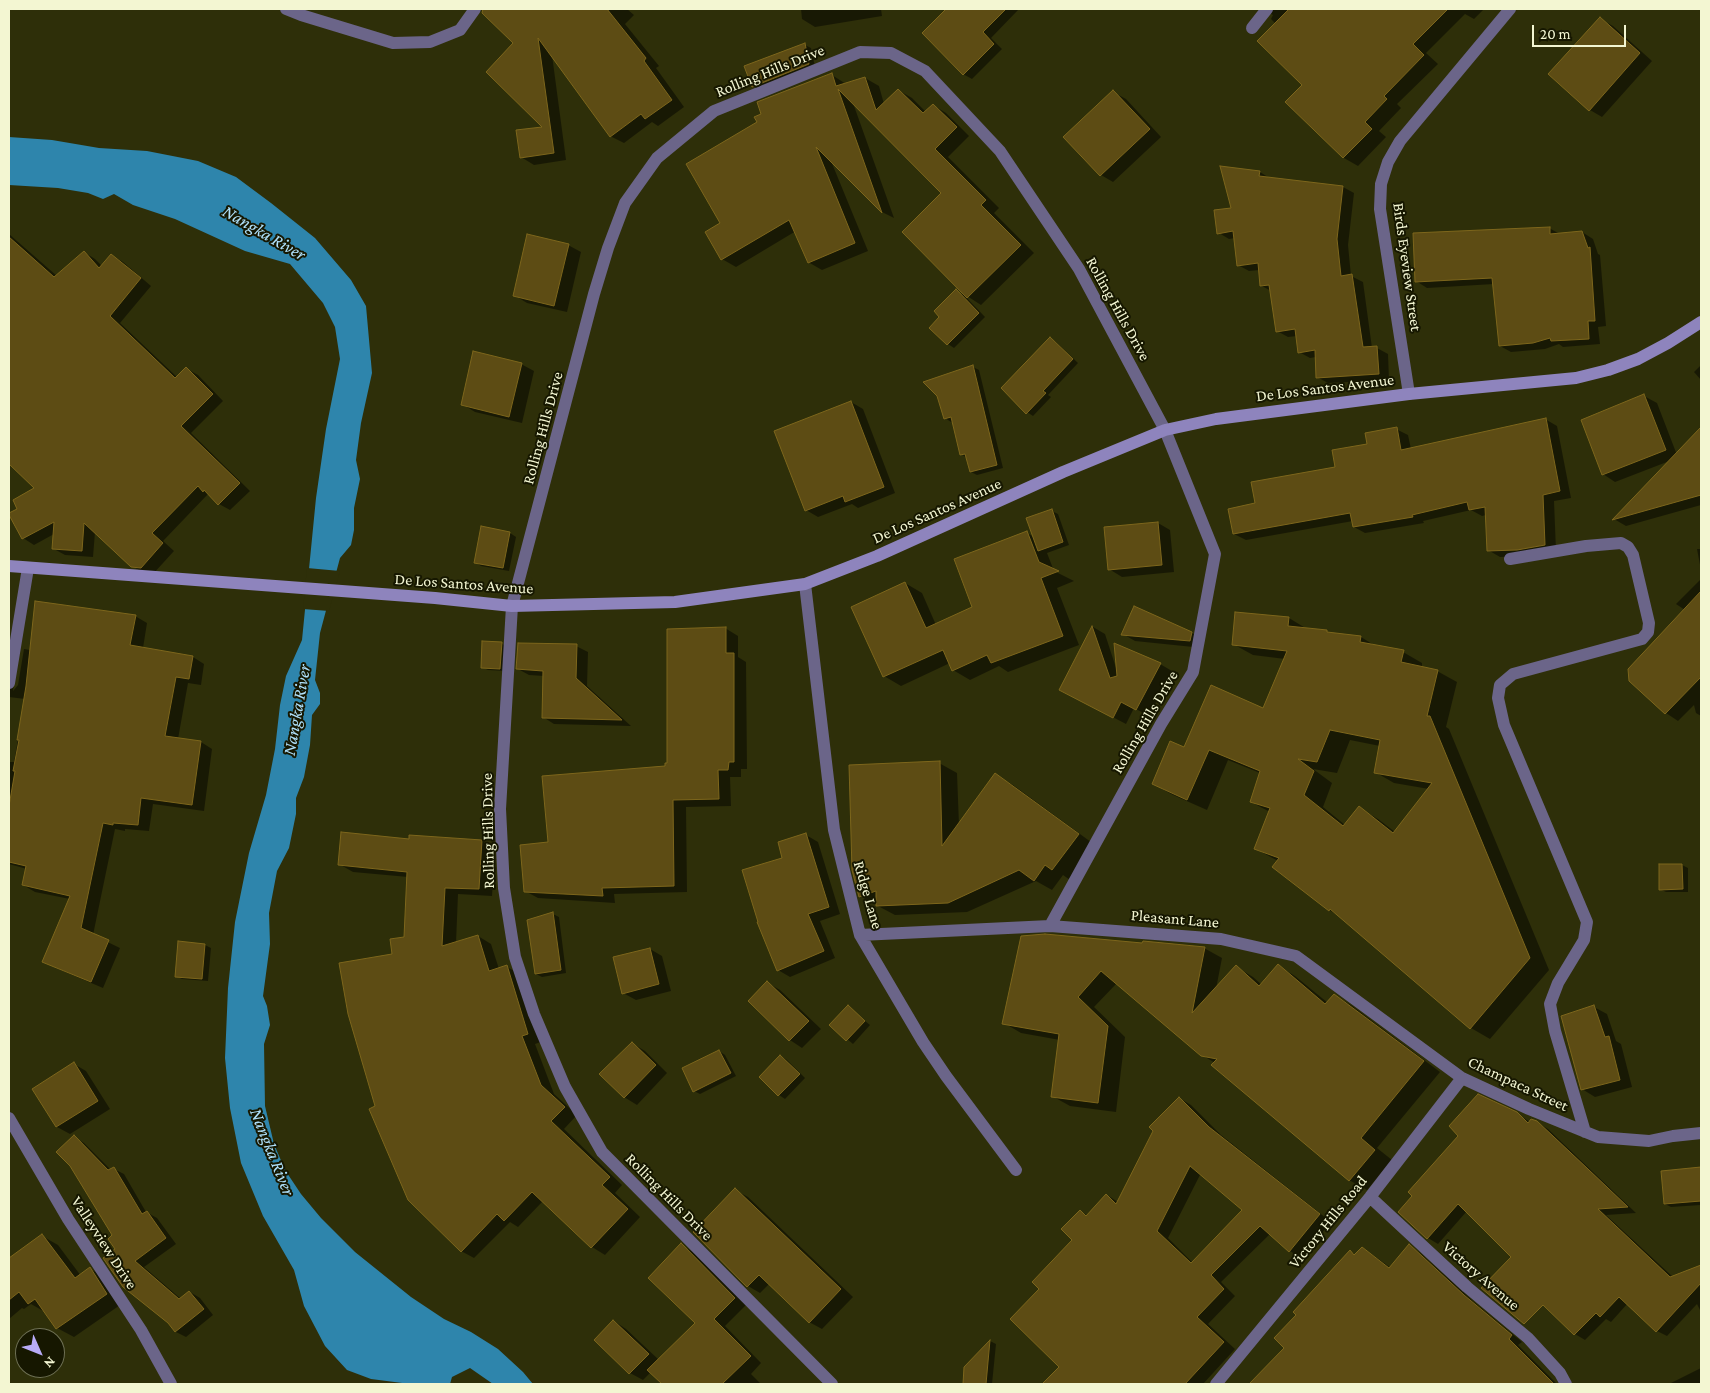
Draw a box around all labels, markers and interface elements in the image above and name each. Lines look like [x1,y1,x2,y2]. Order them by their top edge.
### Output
scale bar [1535,15,1629,47]
text: 20 m [1540,26,1571,42]
street label: Rolling Hills Drive [713,40,827,102]
water label: Nangka River [219,201,309,265]
street label: Birds Eyeview Street [1388,202,1426,332]
street label: Rolling Hills Drive [1082,254,1154,364]
street label: Rolling Hills Drive [519,370,567,486]
street label: De Los Santos Avenue [1255,370,1395,406]
street label: De Los Santos Avenue [870,474,1004,548]
street label: De Los Santos Avenue [394,570,534,598]
water label: Nangka River [278,663,316,757]
street label: Rolling Hills Drive [1108,667,1182,777]
street label: Rolling Hills Drive [477,773,499,889]
street label: Ridge Lane [849,859,887,931]
street label: Pleasant Lane [1130,906,1220,932]
street label: Champaca Street [1465,1052,1571,1116]
water label: Nangka River [245,1105,299,1199]
street label: Rolling Hills Drive [621,1149,717,1245]
street label: Victory Hills Road [1285,1172,1371,1272]
street label: Valleyview Drive [67,1193,141,1293]
street label: Victory Avenue [1438,1237,1524,1315]
north arrow [15,1328,65,1378]
text: N [41,1354,59,1372]

